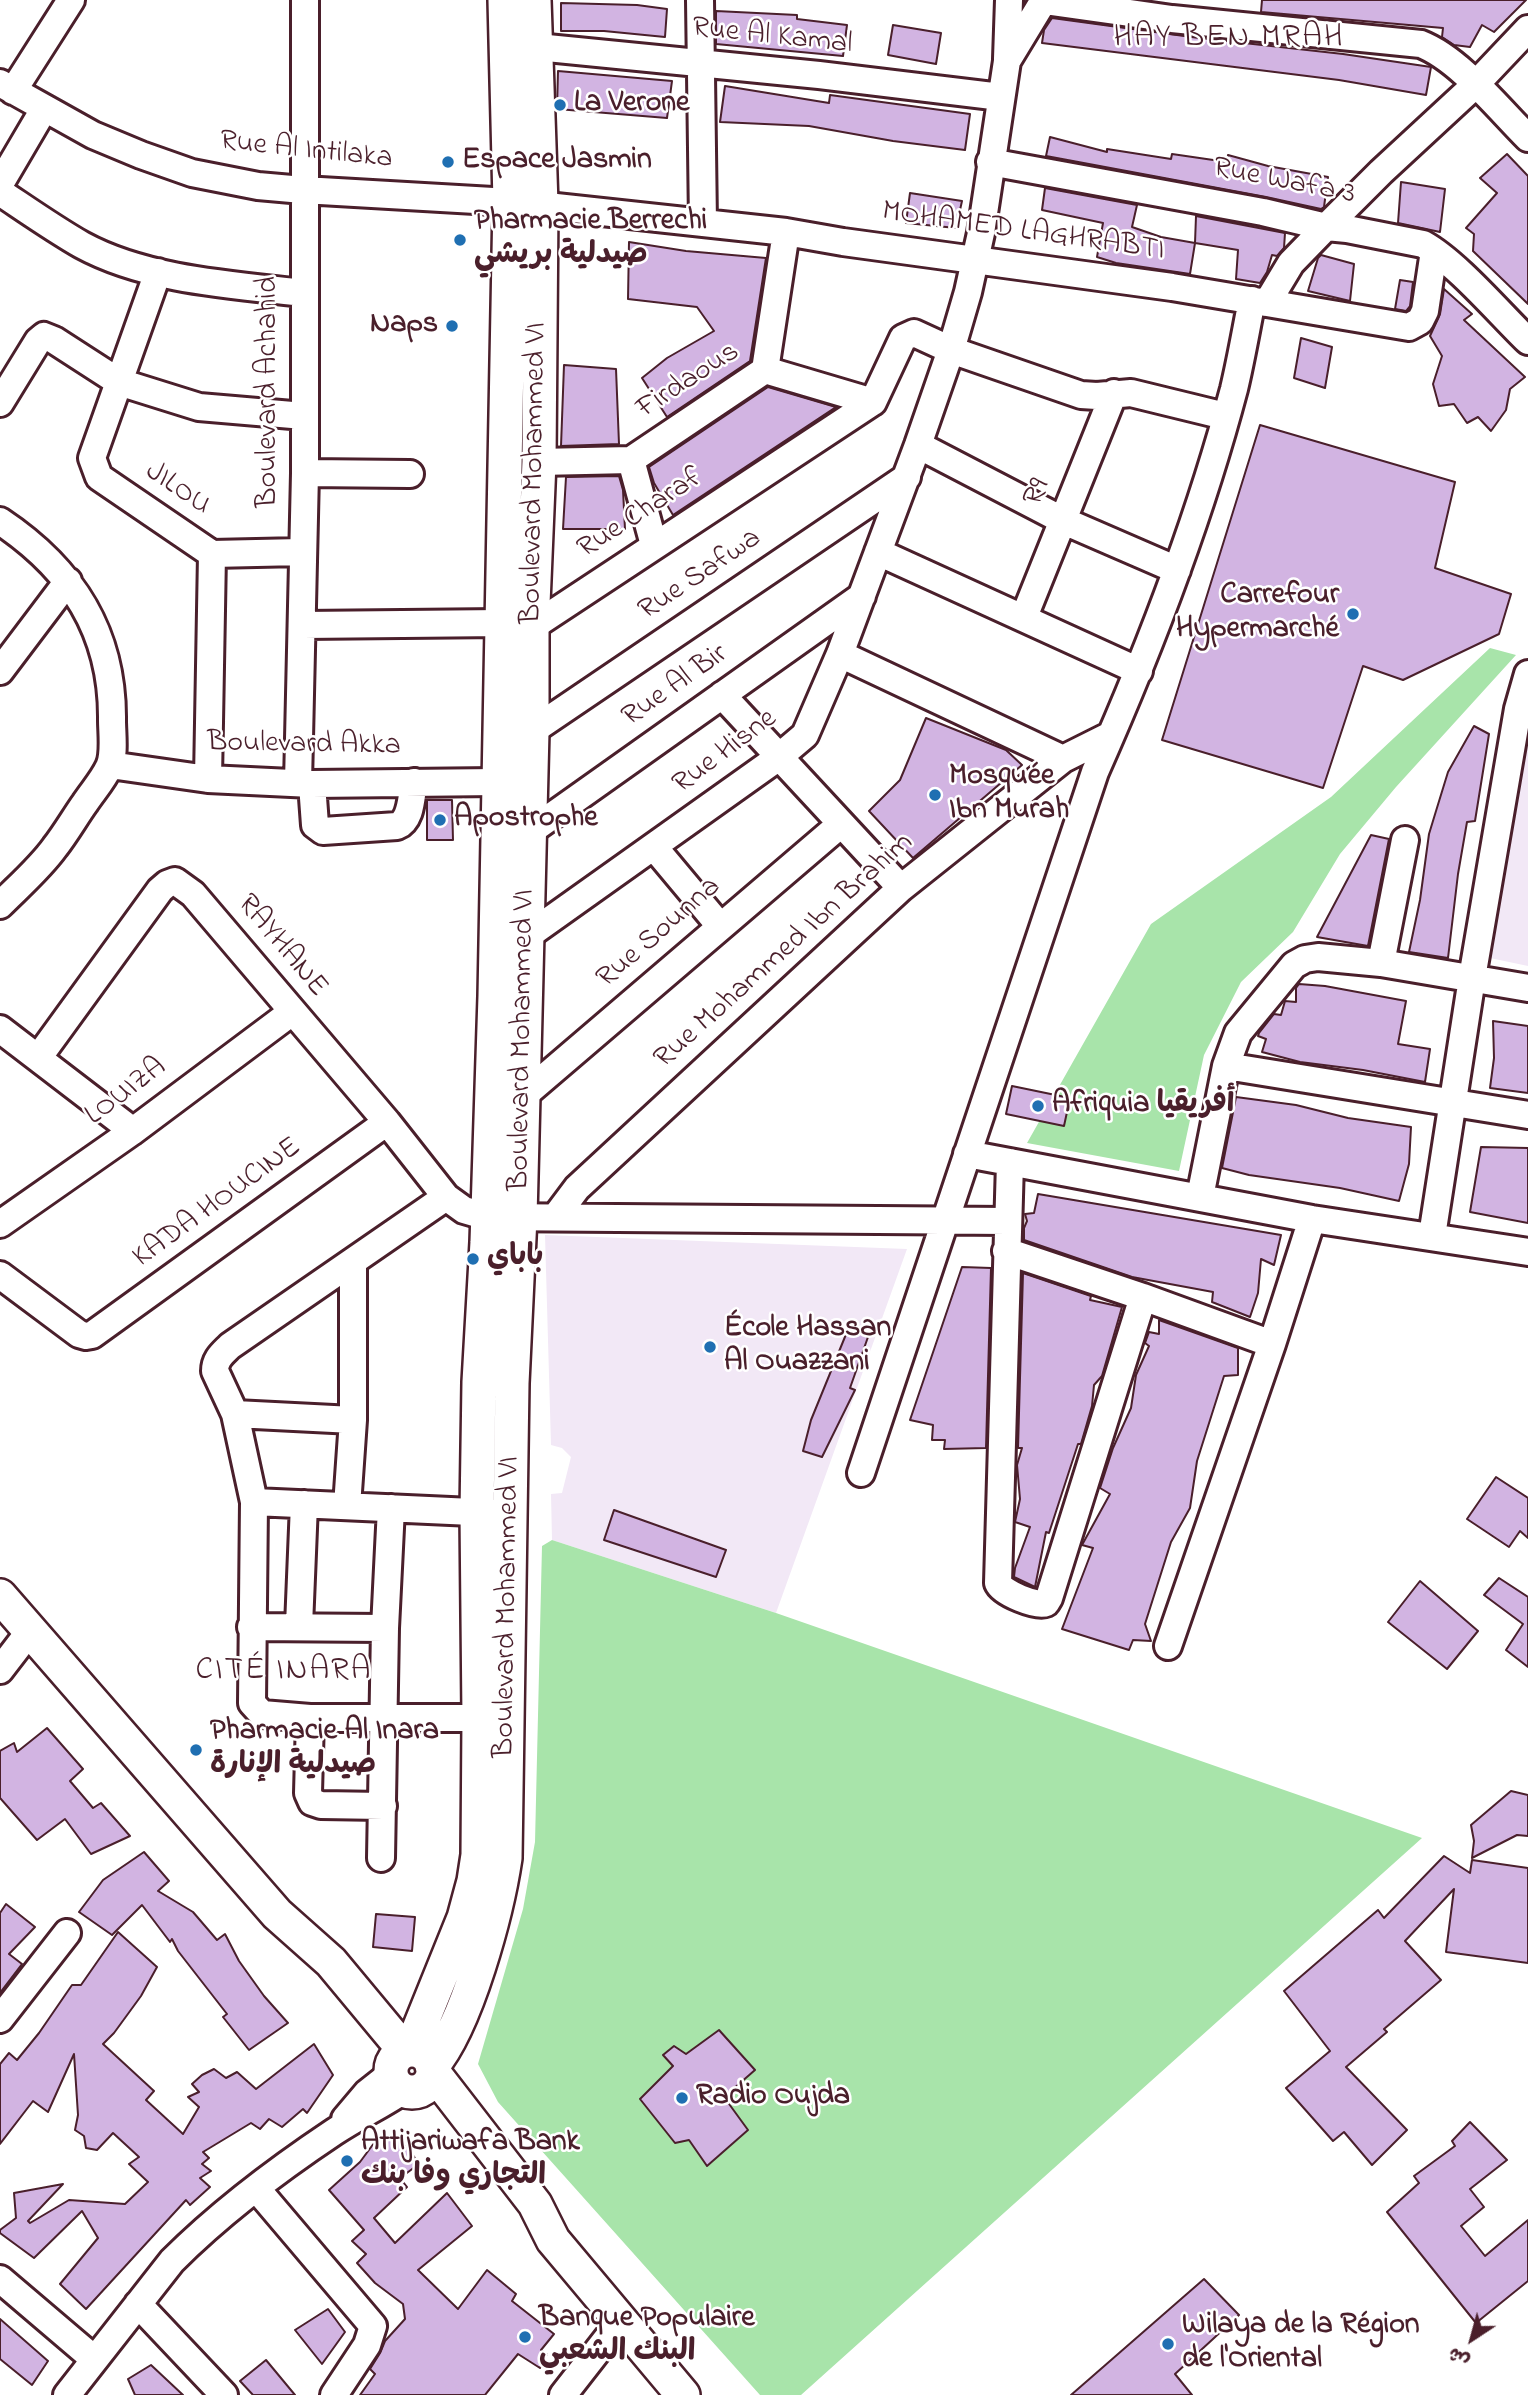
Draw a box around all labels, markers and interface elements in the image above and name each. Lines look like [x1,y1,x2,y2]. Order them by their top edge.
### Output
street label: Rue Al Kamal [690,12,854,64]
district label: HAY BEN MRAH [1115,21,1343,59]
place label: La Verone [574,87,689,123]
marker: La Verone [552,97,568,113]
street label: Rue Al Intilaka [218,125,394,179]
place label: Espace Jasmin [462,144,652,180]
street label: Rue Wafa 3 [1210,152,1358,214]
marker: Espace Jasmin [440,154,456,170]
street label: MOHAMED LAGHRABTI [879,195,1167,271]
place label: Pharmacie Berrechi صيدلية بريشي [474,205,707,276]
marker: Pharmacie Berrechi صيدلية بريشي [452,232,468,248]
street label: Boulevard Achahid [252,276,288,508]
place label: Naps [370,308,438,344]
marker: Naps [444,318,460,334]
street label: Boulevard Mohammed VI [515,322,557,624]
street label: Firdaous [631,336,747,428]
street label: JILOU [137,455,217,525]
street label: Rue Charaf [572,462,710,568]
street label: R9 [1018,474,1060,512]
street label: Rue Safwa [633,522,769,630]
place label: Carrefour Hypermarché [1176,579,1339,650]
marker: Carrefour Hypermarché [1345,606,1361,622]
street label: Rue Al Bir [616,638,736,736]
street label: Rue Hisne [667,702,785,804]
street label: Boulevard Akka [207,726,401,766]
place label: Mosquée Ibn Murah [949,760,1069,830]
marker: Mosquée Ibn Murah [927,787,943,803]
place label: Apostrophe [454,802,598,838]
marker: Apostrophe [432,812,448,828]
street label: Rue Mohammed Ibn Brahim [648,826,922,1078]
street label: Rue Sounna [591,870,729,998]
street label: RAYHANE [228,888,334,1006]
street label: Boulevard Mohammed VI [503,889,545,1191]
street label: LOUIZA [79,1051,175,1135]
place label: Afriquia أفريقيا [1052,1088,1235,1124]
marker: Afriquia أفريقيا [1030,1098,1046,1114]
street label: KADA HOUCINE [127,1131,309,1277]
place label: باباي [487,1241,544,1277]
marker: باباي [465,1251,481,1267]
place label: École Hassan Al Ouazzani [724,1312,891,1382]
marker: École Hassan Al Ouazzani [702,1339,718,1355]
street label: Boulevard Mohammed VI [488,1456,530,1758]
district label: CITÉ INARA [197,1654,371,1692]
place label: Pharmacie Al Inara صيدلية الإنارة [210,1715,439,1786]
marker: Pharmacie Al Inara صيدلية الإنارة [188,1742,204,1758]
place label: Radio Oujda [696,2080,850,2116]
marker: Radio Oujda [674,2090,690,2106]
place label: Attijariwafa Bank التجاري وفا بنك [361,2126,580,2196]
marker: Attijariwafa Bank التجاري وفا بنك [339,2153,355,2169]
place label: Banque Populaire البنك الشعبي [539,2302,755,2372]
north arrow [1437,2304,1507,2374]
place label: Wilaya de la Région de l'Oriental [1182,2309,1420,2380]
marker: Banque Populaire البنك الشعبي [517,2329,533,2345]
marker: Wilaya de la Région de l'Oriental [1160,2336,1176,2352]
text: ش [1443,2339,1476,2373]

